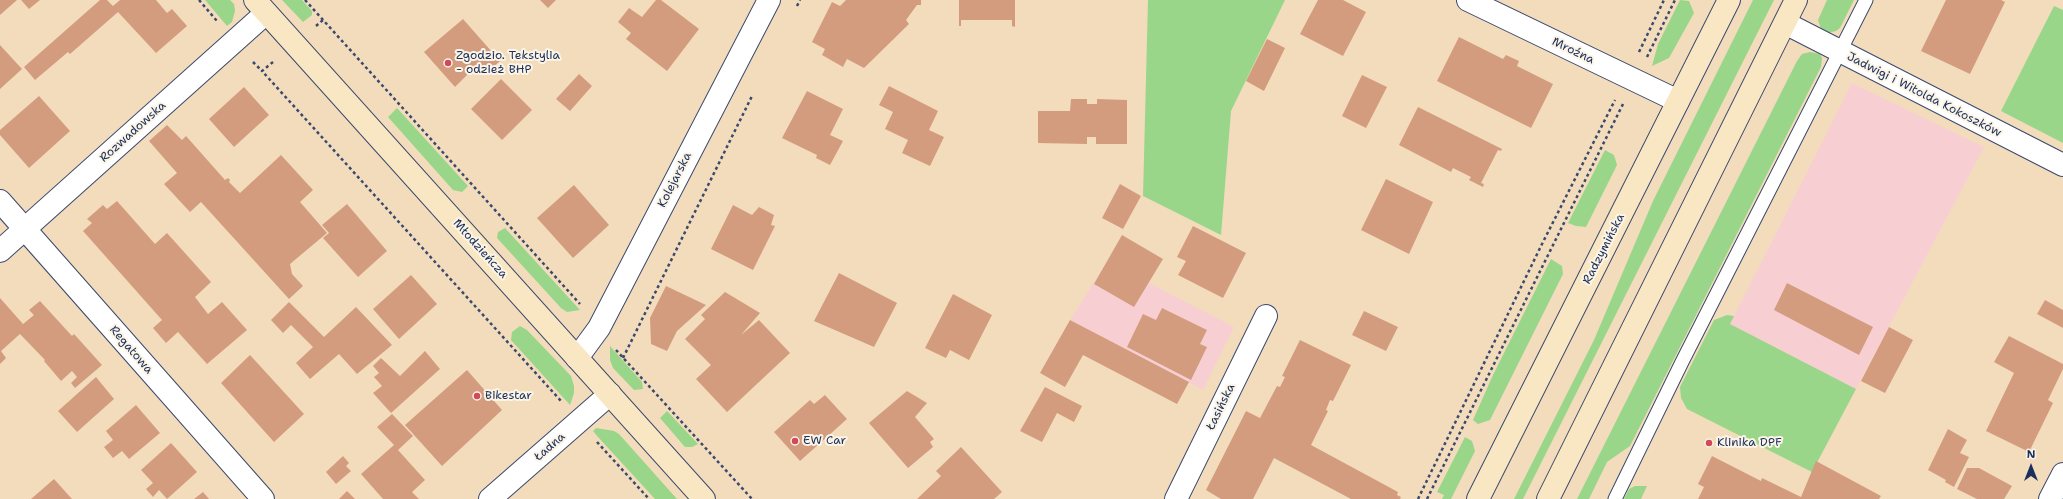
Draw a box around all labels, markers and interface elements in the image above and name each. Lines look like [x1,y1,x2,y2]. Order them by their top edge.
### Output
street label: Mroźna [1550,35,1596,67]
place label: Zgodzio. Tekstylia - odzież BHP [456,49,560,77]
street label: Jadwigi i Witolda Kokoszków [1844,50,2004,140]
marker: Zgodzio. Tekstylia - odzież BHP [443,58,453,68]
street label: Rozwadowska [97,99,169,165]
street label: Kolejarska [655,150,695,210]
street label: Radzymińska [1580,211,1628,287]
street label: Młodzieńcza [450,216,510,282]
street label: Regatowa [106,323,156,377]
street label: Łasińska [1204,381,1238,433]
place label: Bikestar [485,389,532,403]
marker: Bikestar [472,391,482,401]
street label: Ładna [532,430,568,464]
place label: EW Car [803,434,846,448]
marker: EW Car [790,436,800,446]
place label: Klinika DPF [1717,436,1782,450]
marker: Klinika DPF [1704,438,1714,448]
north arrow [2011,447,2051,487]
text: N [2027,447,2035,462]

